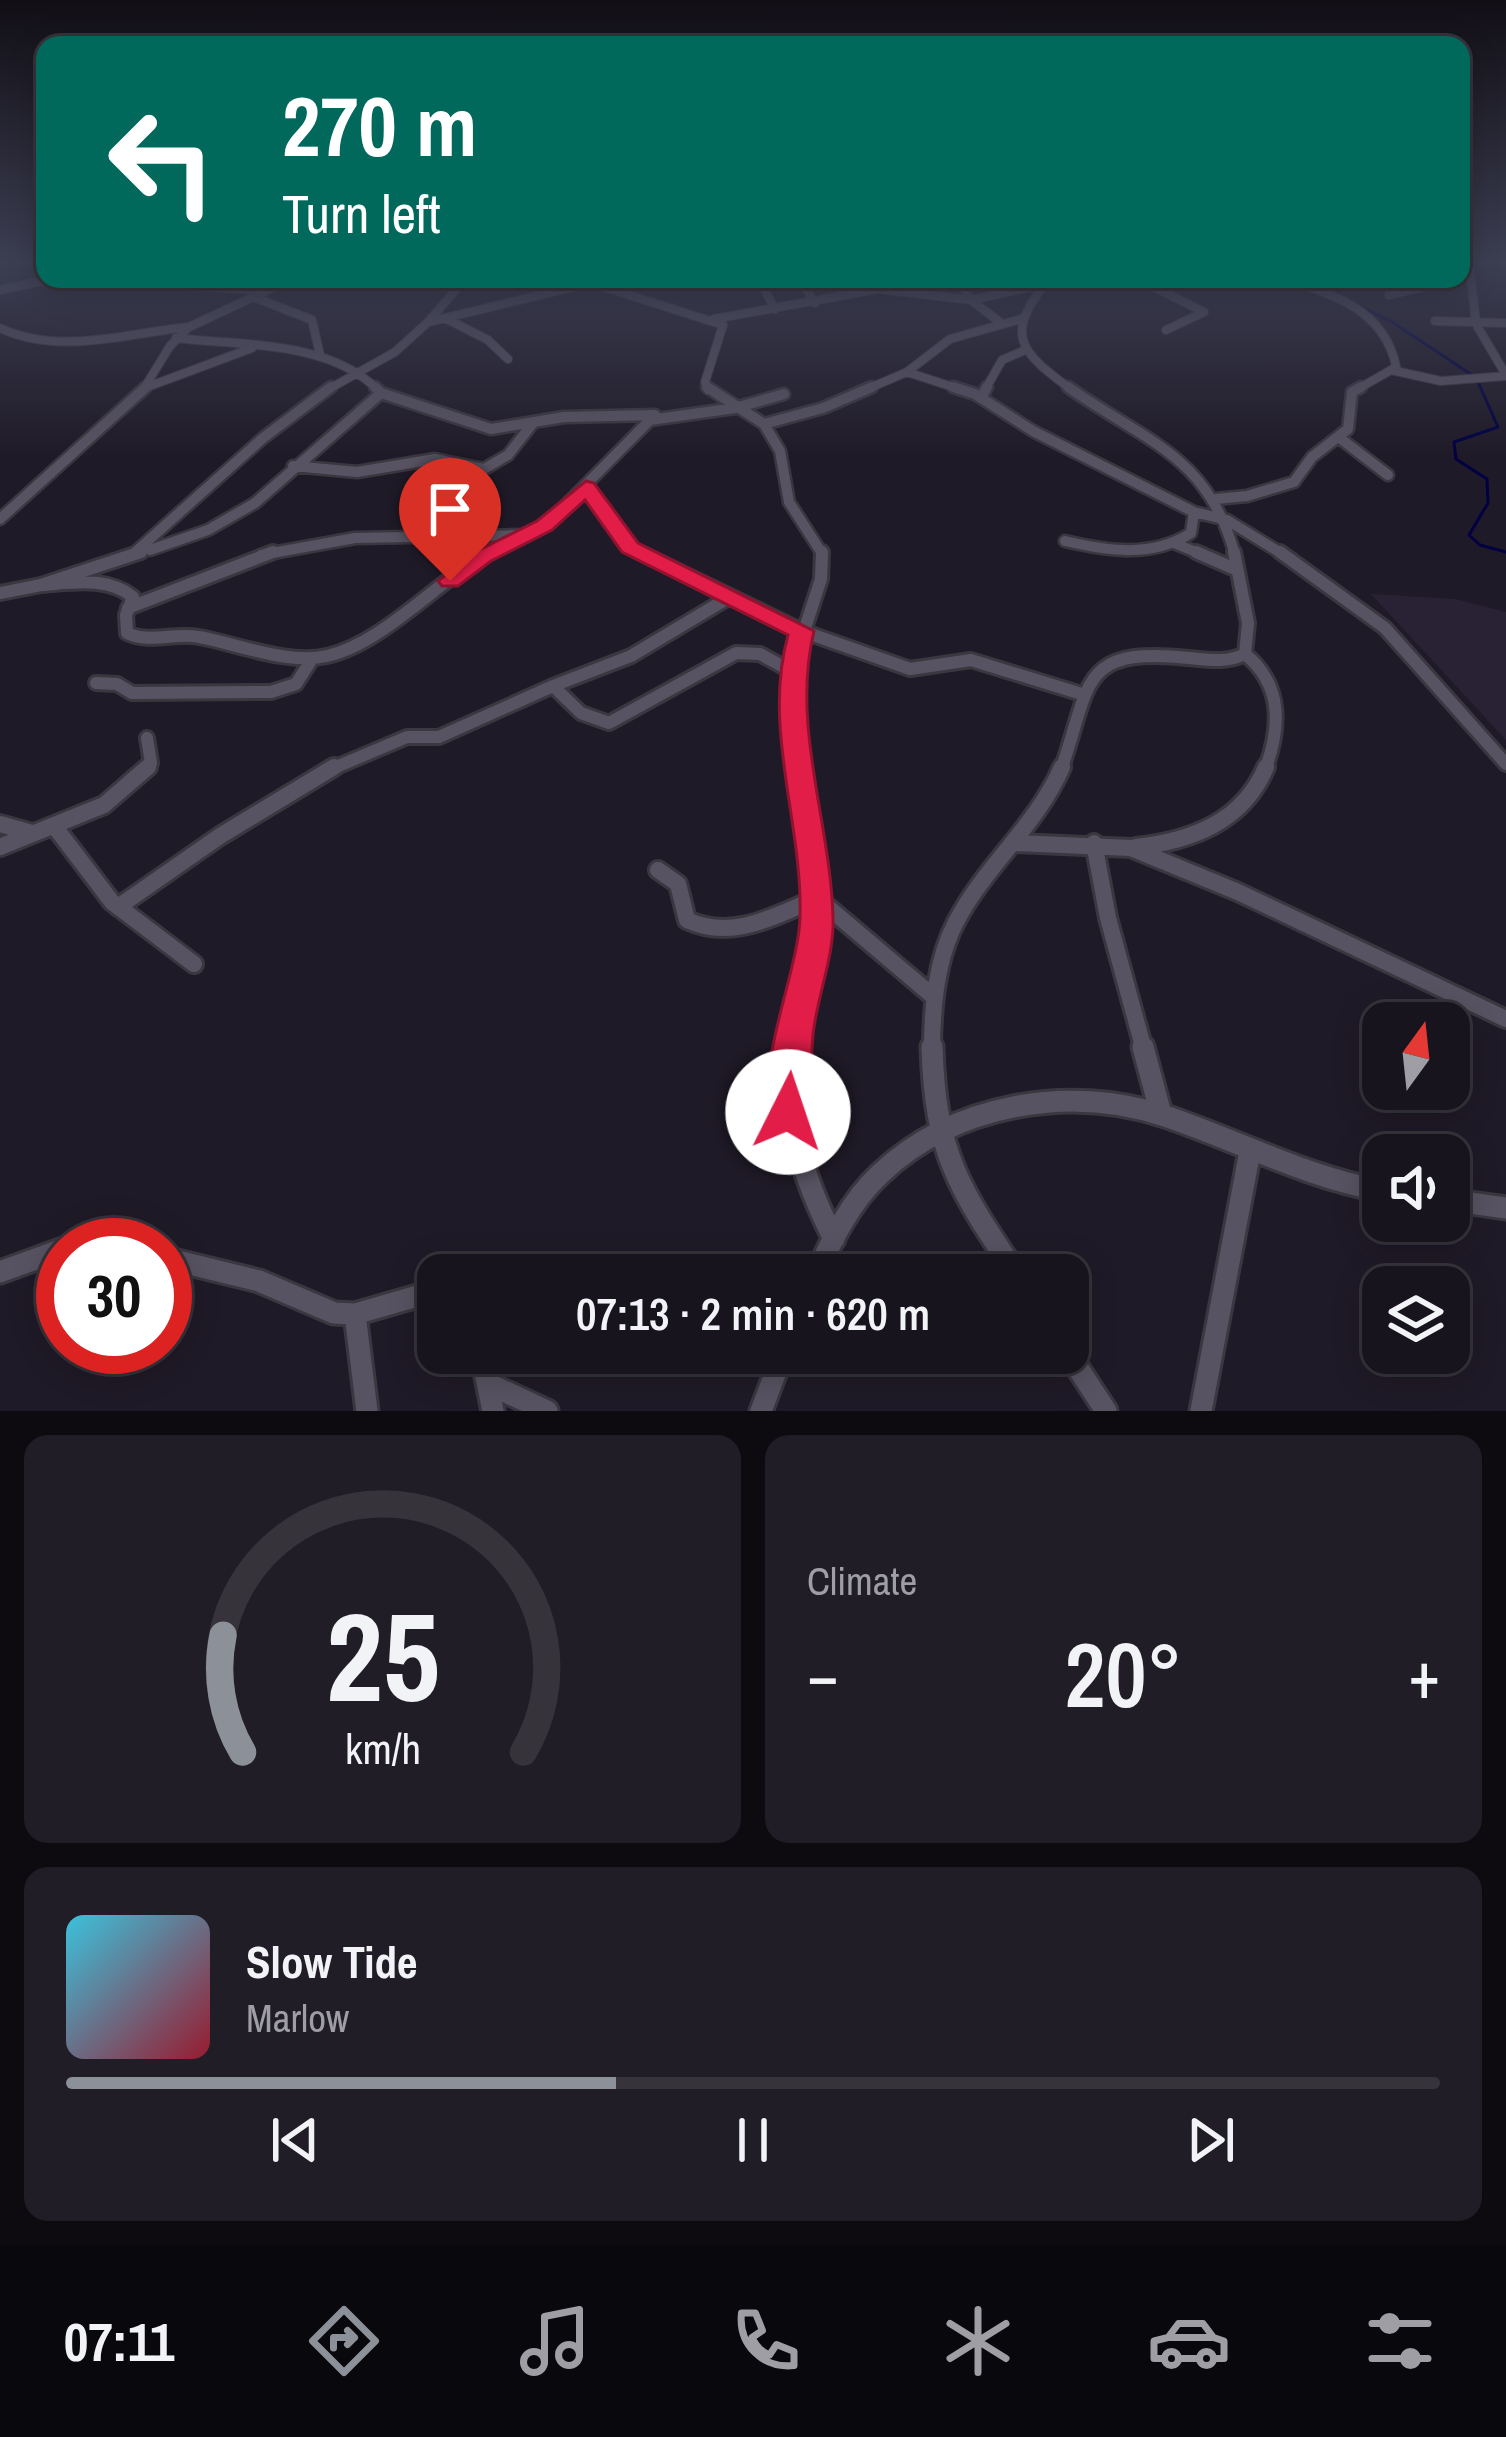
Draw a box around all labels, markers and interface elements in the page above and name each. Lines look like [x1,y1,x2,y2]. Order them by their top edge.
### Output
text: 270 m [282,69,477,182]
icon: left [84,84,240,240]
text: Turn left [282,177,441,250]
pin [399,458,501,581]
icon: arrive [417,476,483,542]
north arrow [1362,1002,1470,1110]
map controls [1362,1002,1470,1374]
position arrow [725,1049,851,1175]
button: sound [1362,1134,1470,1242]
speed limit sign: 30 [36,1218,192,1374]
button: layers [1362,1266,1470,1374]
text: 07:13 · 2 min · 620 m [576,1283,930,1344]
text: Climate [807,1555,917,1607]
text: 25 [326,1572,439,1740]
text: 20° [1064,1614,1183,1735]
text: − [807,1630,839,1719]
text: + [1408,1630,1440,1719]
text: km/h [344,1720,421,1777]
text: Slow Tide [246,1931,418,1992]
text: Marlow [246,1992,349,2044]
icon: previous [262,2107,328,2173]
icon: pause [720,2107,786,2173]
icon: next [1178,2107,1244,2173]
icon: directions [302,2299,386,2383]
icon: music [513,2299,597,2383]
icon: phone [724,2299,808,2383]
icon: climate [936,2299,1020,2383]
icon: car [1147,2299,1231,2383]
icon: filters [1358,2299,1442,2383]
text: 07:11 [64,2305,174,2378]

